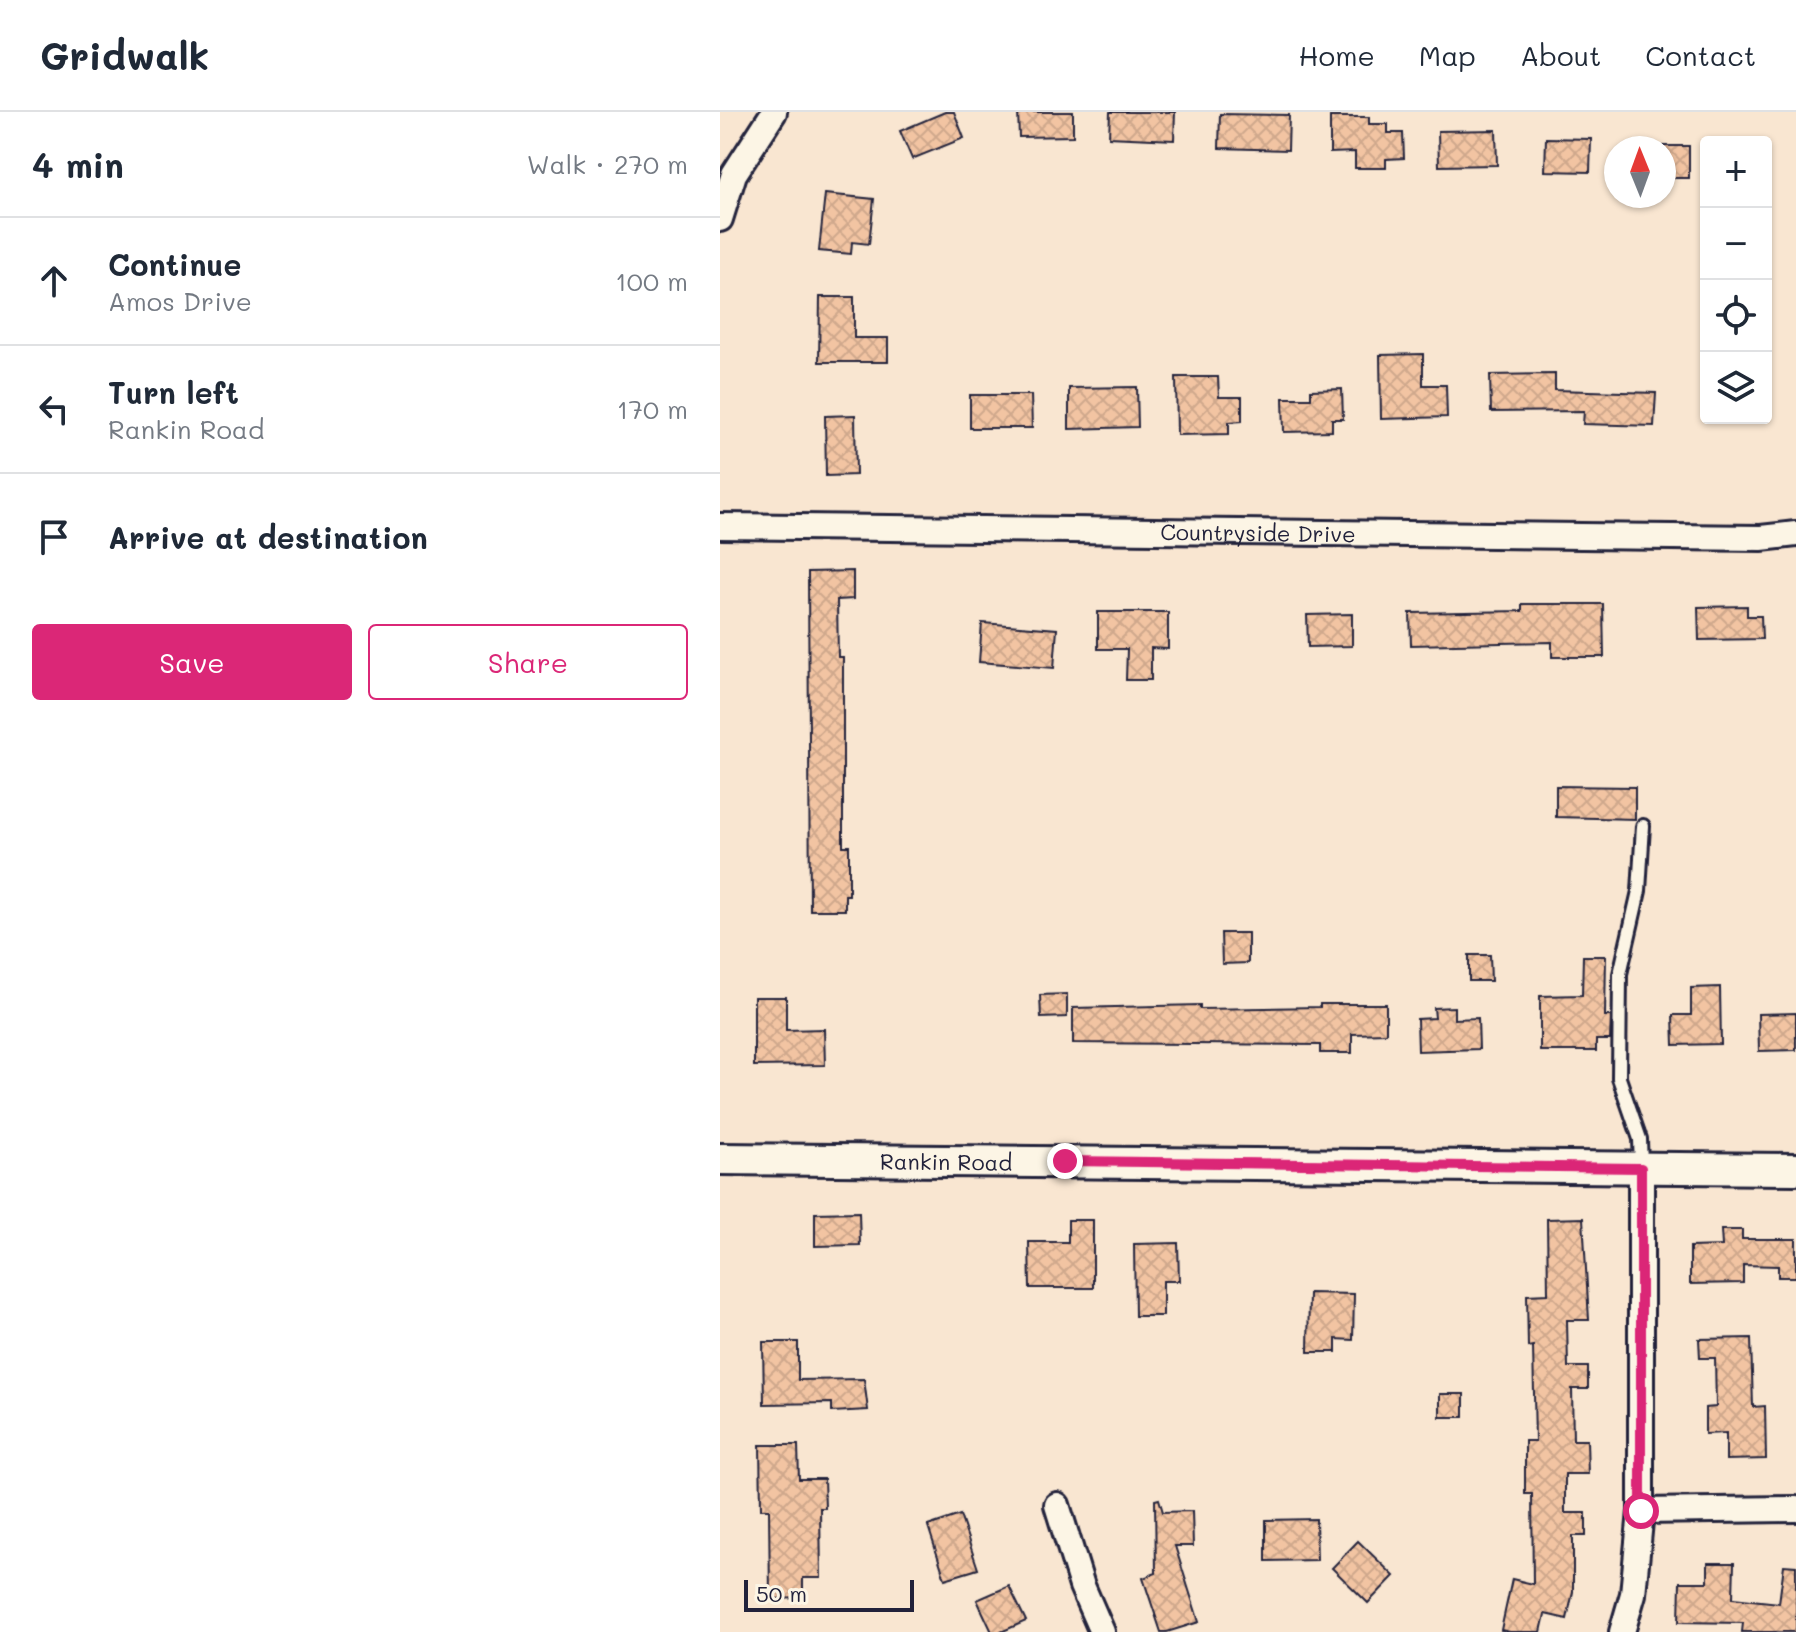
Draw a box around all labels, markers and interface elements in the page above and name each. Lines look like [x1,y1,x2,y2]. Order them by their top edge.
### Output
text: Gridwalk [40,30,209,80]
text: Home [1299,37,1375,73]
text: Map [1419,37,1476,73]
text: About [1520,37,1601,73]
text: Contact [1645,37,1756,73]
north arrow [1604,136,1676,208]
map controls [1700,136,1772,424]
button: + [1700,136,1772,208]
text: 4 min [32,142,124,187]
text: Walk · 270 m [527,147,688,181]
button: − [1700,208,1772,280]
text: Continue [108,244,241,284]
icon: ahead [32,259,76,303]
text: 100 m [615,264,688,298]
button: locate [1700,280,1772,352]
text: Amos Drive [108,284,252,318]
button: layers [1700,352,1772,424]
text: Turn left [108,372,239,412]
icon: left [32,387,76,431]
text: 170 m [617,392,688,426]
text: Rankin Road [108,412,265,446]
icon: arrive [32,515,76,559]
text: Arrive at destination [108,517,428,557]
street label: Countryside Drive [1160,517,1356,548]
button: Save [32,624,352,700]
button: Share [368,624,688,700]
route end [1047,1143,1083,1179]
street label: Rankin Road [880,1146,1012,1176]
route start [1623,1493,1659,1529]
scale bar [744,1576,914,1612]
text: 50 m [756,1579,807,1608]

